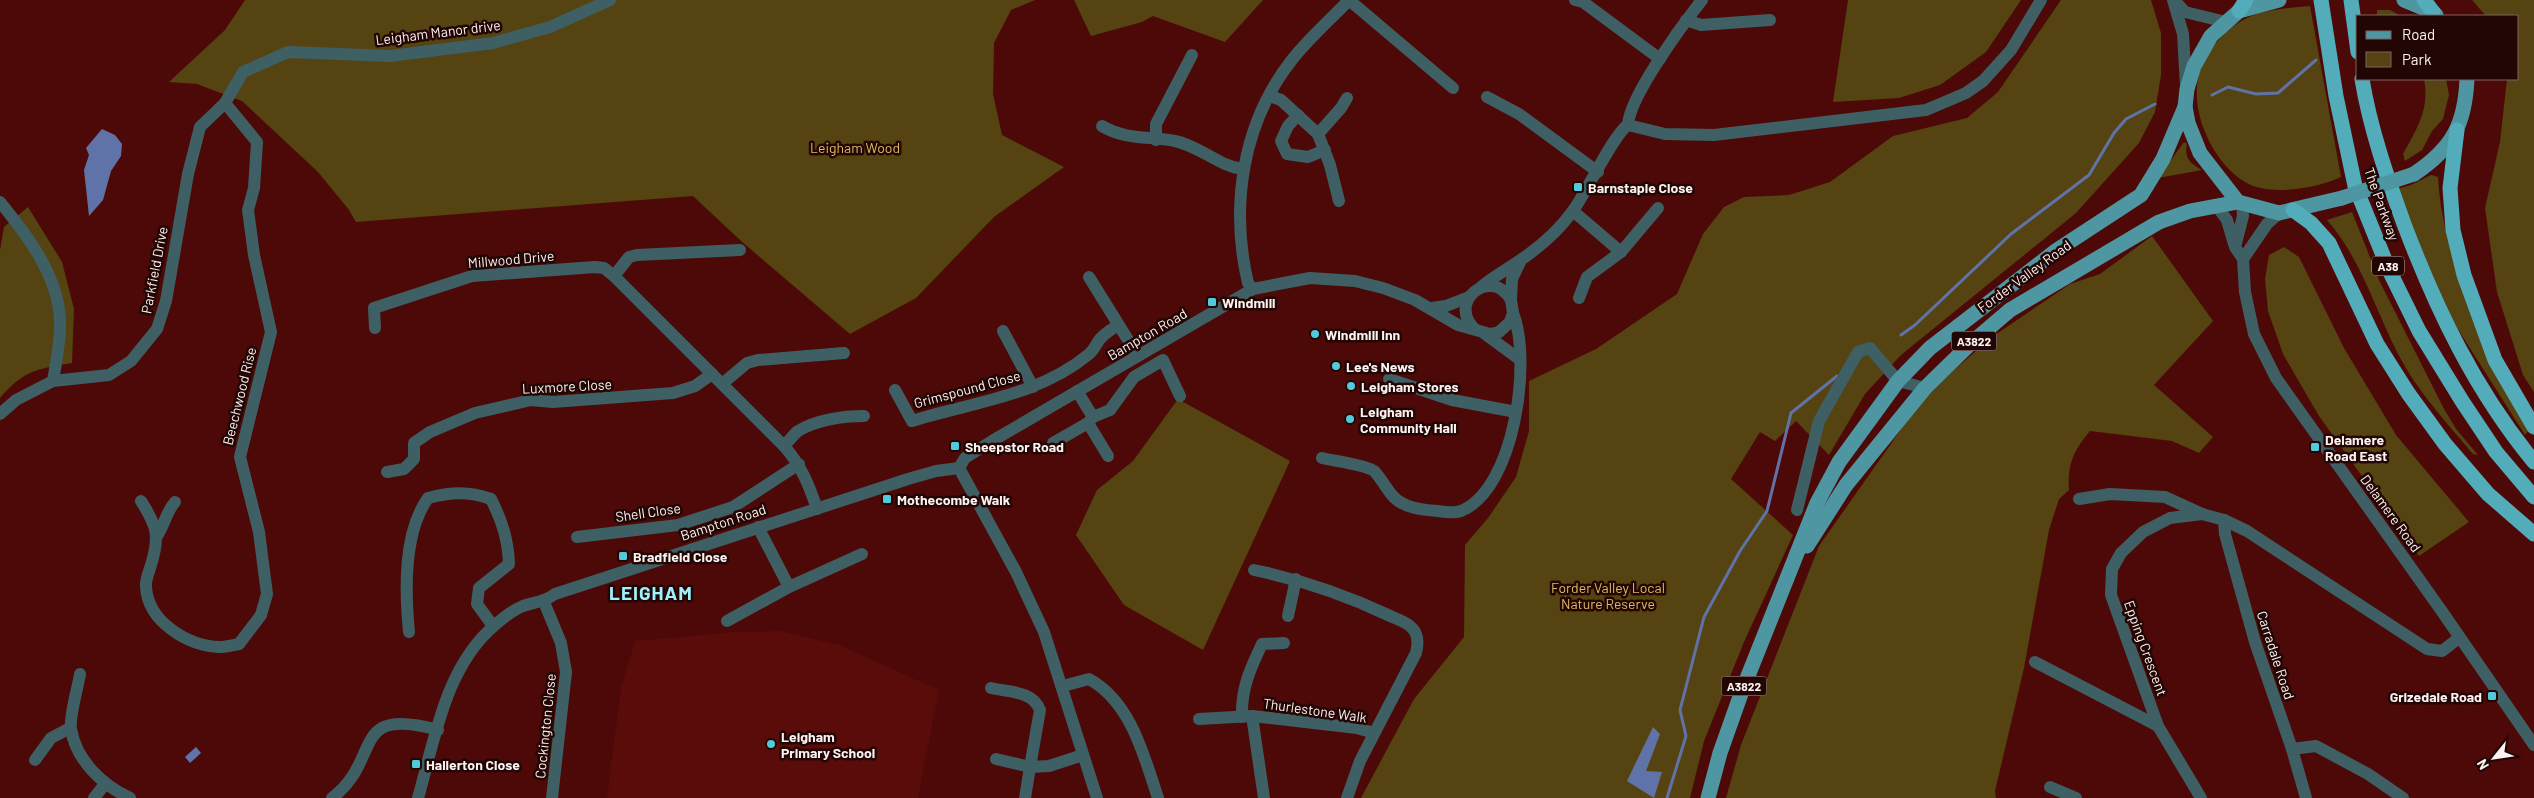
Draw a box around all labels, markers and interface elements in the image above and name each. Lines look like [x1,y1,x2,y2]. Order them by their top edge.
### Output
legend [2356,15,2519,80]
street label: Leigham Manor drive [374,16,502,48]
text: Road [2402,25,2435,43]
text: Park [2402,50,2432,68]
park label: Leigham Wood [810,139,900,156]
street label: The Parkway [2361,165,2403,243]
place label: Barnstaple Close [1588,179,1693,196]
marker: Barnstaple Close [1572,181,1584,193]
street label: Parkfield Drive [137,225,171,315]
street label: Forder Valley Road [1974,236,2074,316]
street label: Millwood Drive [467,247,555,271]
road number: A38 [2372,256,2404,276]
place label: Windmill [1222,294,1275,311]
marker: Windmill [1206,296,1218,308]
street label: Bampton Road [1104,304,1190,364]
place label: Windmill Inn [1325,326,1400,343]
marker: Windmill Inn [1309,328,1321,340]
road number: A3822 [1952,332,1996,351]
street label: Beechwood Rise [219,345,259,447]
place label: Lee's News [1346,358,1415,375]
marker: Lee's News [1330,360,1342,372]
street label: Grimspound Close [912,367,1022,411]
street label: Luxmore Close [522,375,612,397]
place label: Leigham Stores [1361,378,1459,395]
marker: Leigham Stores [1345,380,1357,392]
place label: Leigham Community Hall [1360,403,1457,436]
marker: Leigham Community Hall [1344,413,1356,425]
place label: Delamere Road East [2325,431,2387,464]
place label: Sheepstor Road [965,438,1064,455]
marker: Sheepstor Road [949,440,961,452]
marker: Delamere Road East [2309,441,2321,453]
street label: Delamere Road [2357,471,2425,555]
place label: Mothecombe Walk [897,491,1011,508]
marker: Mothecombe Walk [881,493,893,505]
street label: Shell Close [614,499,682,525]
street label: Bampton Road [678,500,768,544]
place label: Bradfield Close [633,548,728,565]
marker: Bradfield Close [617,550,629,562]
park label: Forder Valley Local Nature Reserve [1551,579,1665,612]
district label: LEIGHAM [609,581,693,604]
street label: Epping Crescent [2121,598,2171,698]
street label: Carradale Road [2254,609,2298,701]
street label: Cockington Close [531,673,559,779]
road number: A3822 [1722,676,1766,696]
place label: Grizedale Road [2390,688,2482,705]
marker: Grizedale Road [2486,690,2498,702]
street label: Thurlestone Walk [1262,694,1368,726]
place label: Leigham Primary School [781,728,875,761]
north arrow [2469,733,2519,783]
marker: Leigham Primary School [765,738,777,750]
place label: Hallerton Close [426,756,520,773]
text: N [2473,756,2492,773]
marker: Hallerton Close [410,758,422,770]

